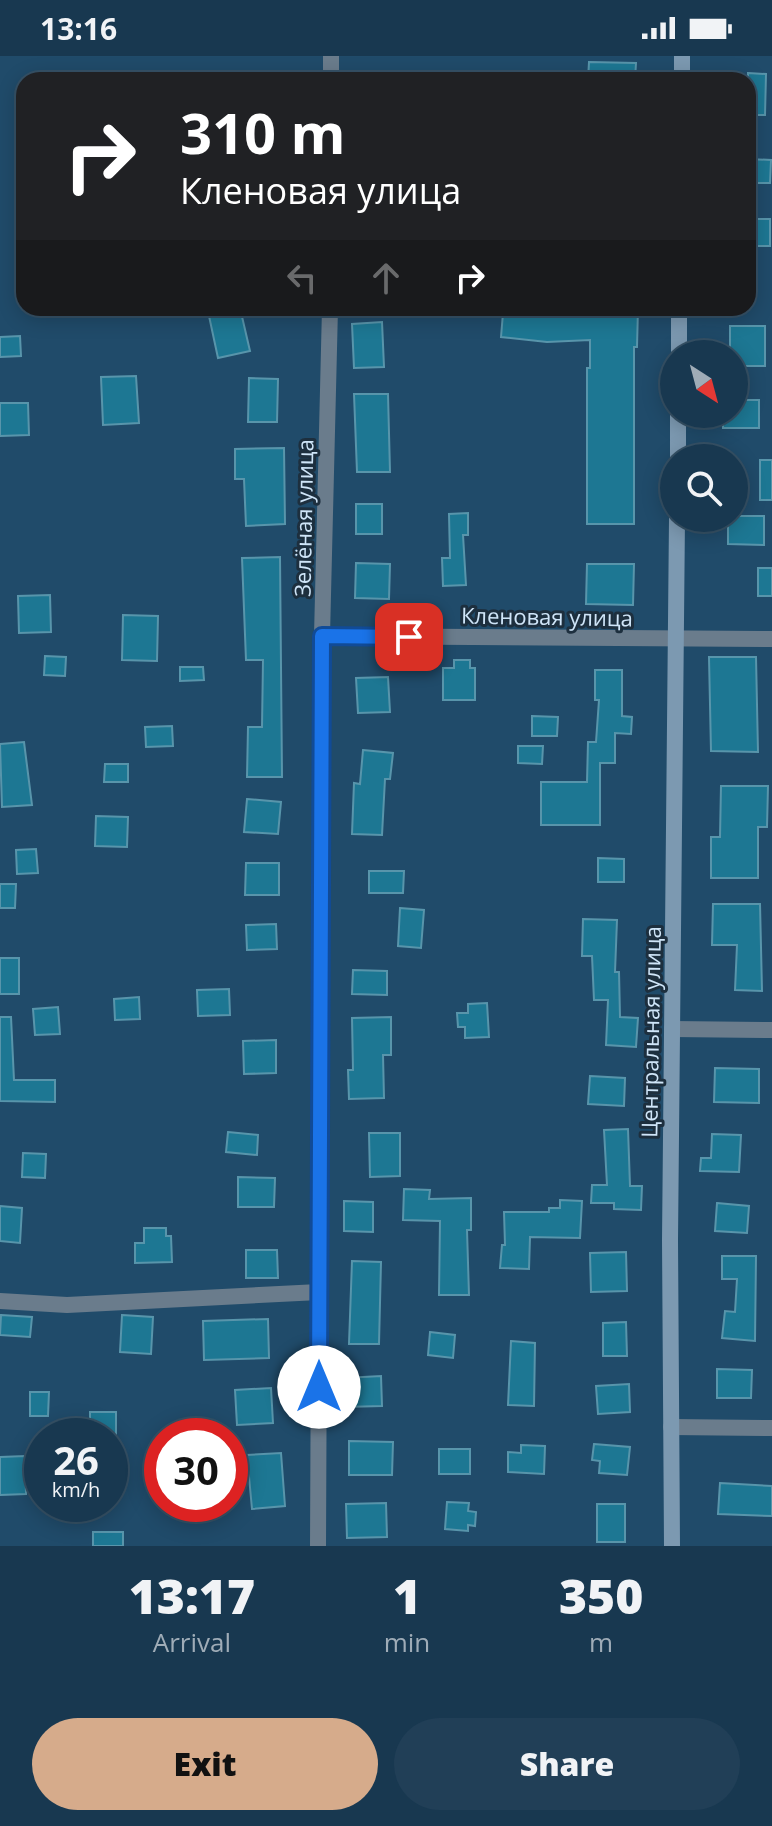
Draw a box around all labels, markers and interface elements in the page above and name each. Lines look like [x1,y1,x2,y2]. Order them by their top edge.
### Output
text: 13:16 [40,8,117,49]
text: 310 m [180,94,346,170]
icon: right [48,104,152,208]
text: Кленовая улица [180,166,461,215]
icon: left [280,256,324,300]
icon: ahead [364,256,408,300]
icon: right [448,256,492,300]
north arrow [660,340,748,428]
map controls [660,340,748,532]
street label: Зелёная улица [287,439,319,597]
button: search [660,444,748,532]
street label: Кленовая улица [461,600,633,632]
pin [375,603,443,671]
icon: arrive [387,615,431,659]
street label: Центральная улица [633,926,667,1138]
position arrow [277,1345,361,1429]
speed limit sign: 30 [144,1418,248,1522]
text: 26 [53,1432,99,1487]
text: km/h [52,1476,100,1503]
text: 13:17 [129,1563,255,1628]
text: 1 [393,1563,421,1628]
text: 350 [559,1563,643,1628]
text: Arrival [153,1624,231,1660]
text: min [384,1624,430,1660]
text: m [589,1624,613,1660]
button: Exit [32,1718,378,1810]
button: Share [394,1718,740,1810]

